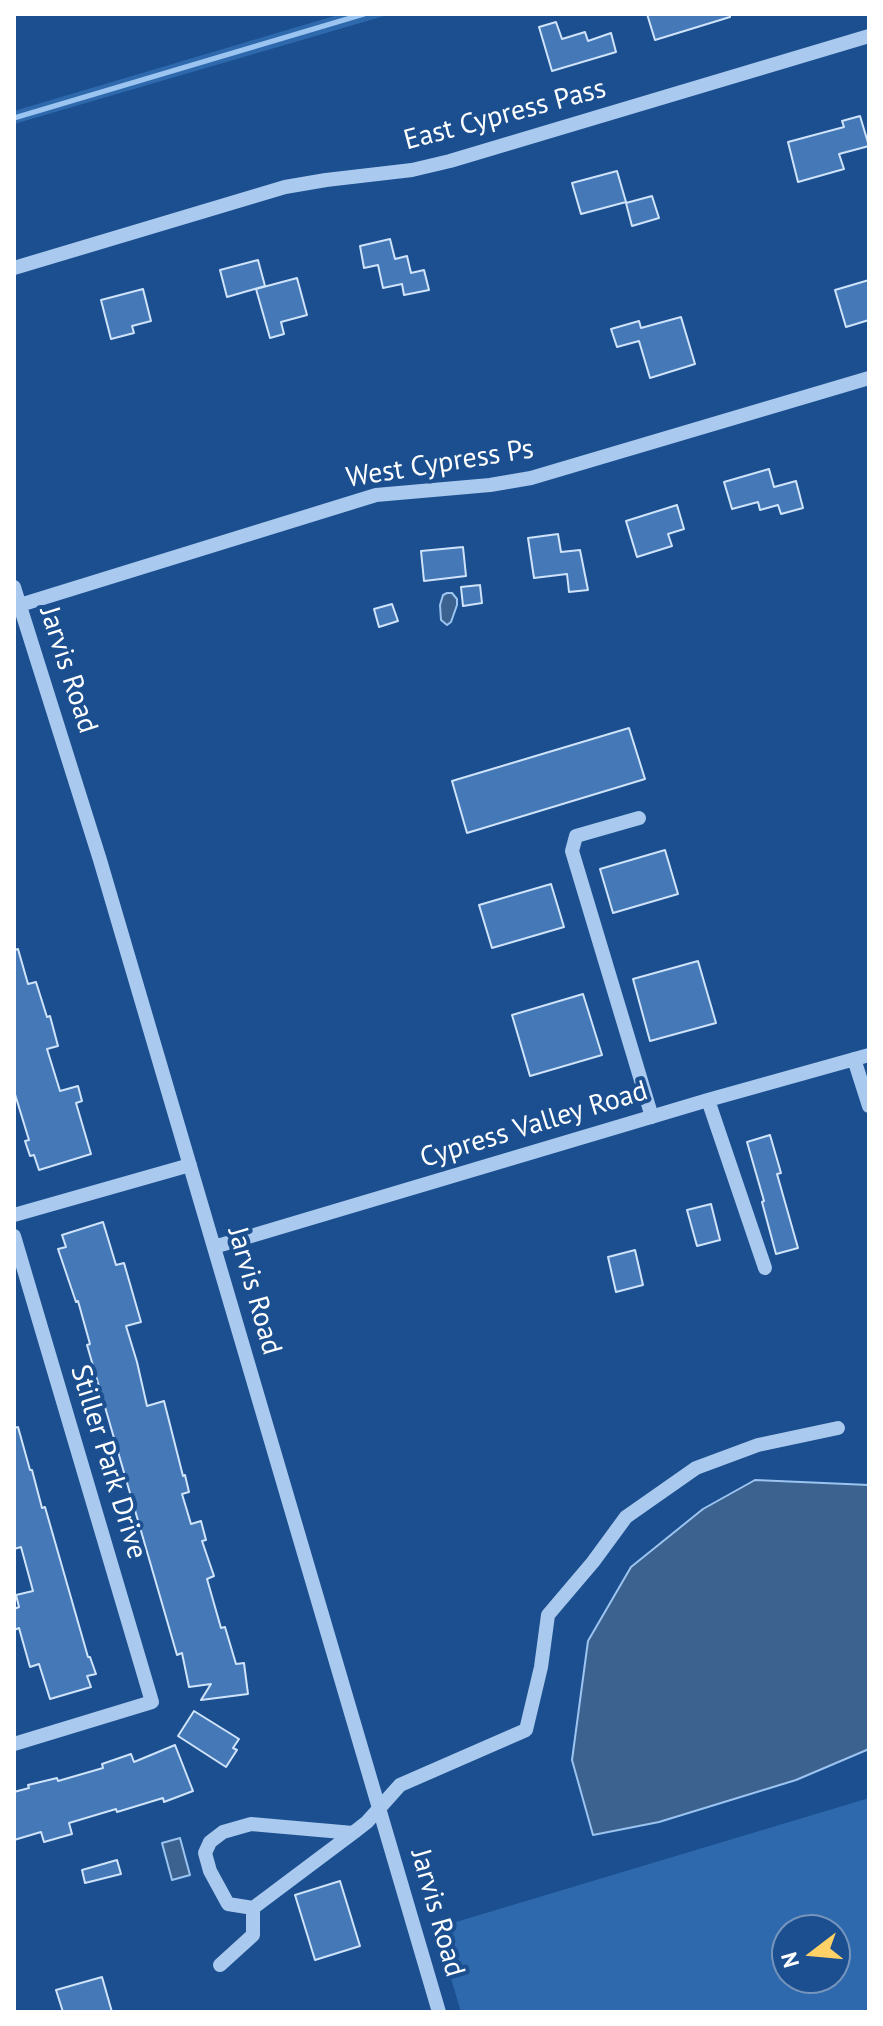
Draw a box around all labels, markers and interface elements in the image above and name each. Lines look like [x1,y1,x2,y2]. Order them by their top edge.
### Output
street label: East Cypress Pass [400,72,610,158]
street label: West Cypress Ps [344,433,536,495]
street label: Jarvis Road [32,602,104,738]
street label: Cypress Valley Road [416,1074,652,1176]
street label: Jarvis Road [220,1223,288,1359]
street label: Stiller Park Drive [63,1361,153,1563]
street label: Jarvis Road [403,1845,471,1981]
north arrow [771,1914,851,1994]
text: N [774,1949,805,1971]

